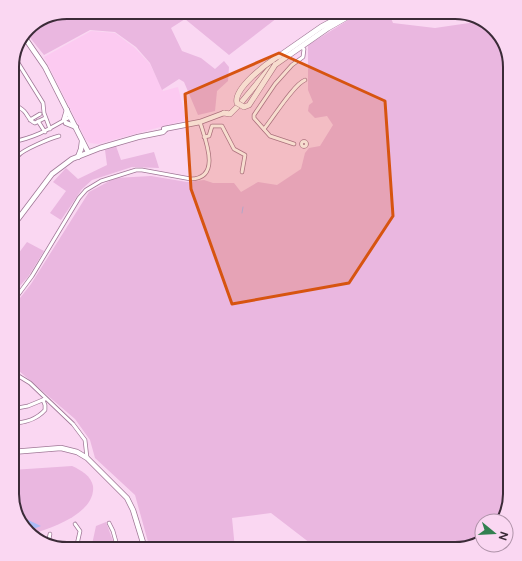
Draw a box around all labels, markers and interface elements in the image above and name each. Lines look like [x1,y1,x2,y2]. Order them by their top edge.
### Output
north arrow [474,513,514,553]
text: N [496,530,511,542]

